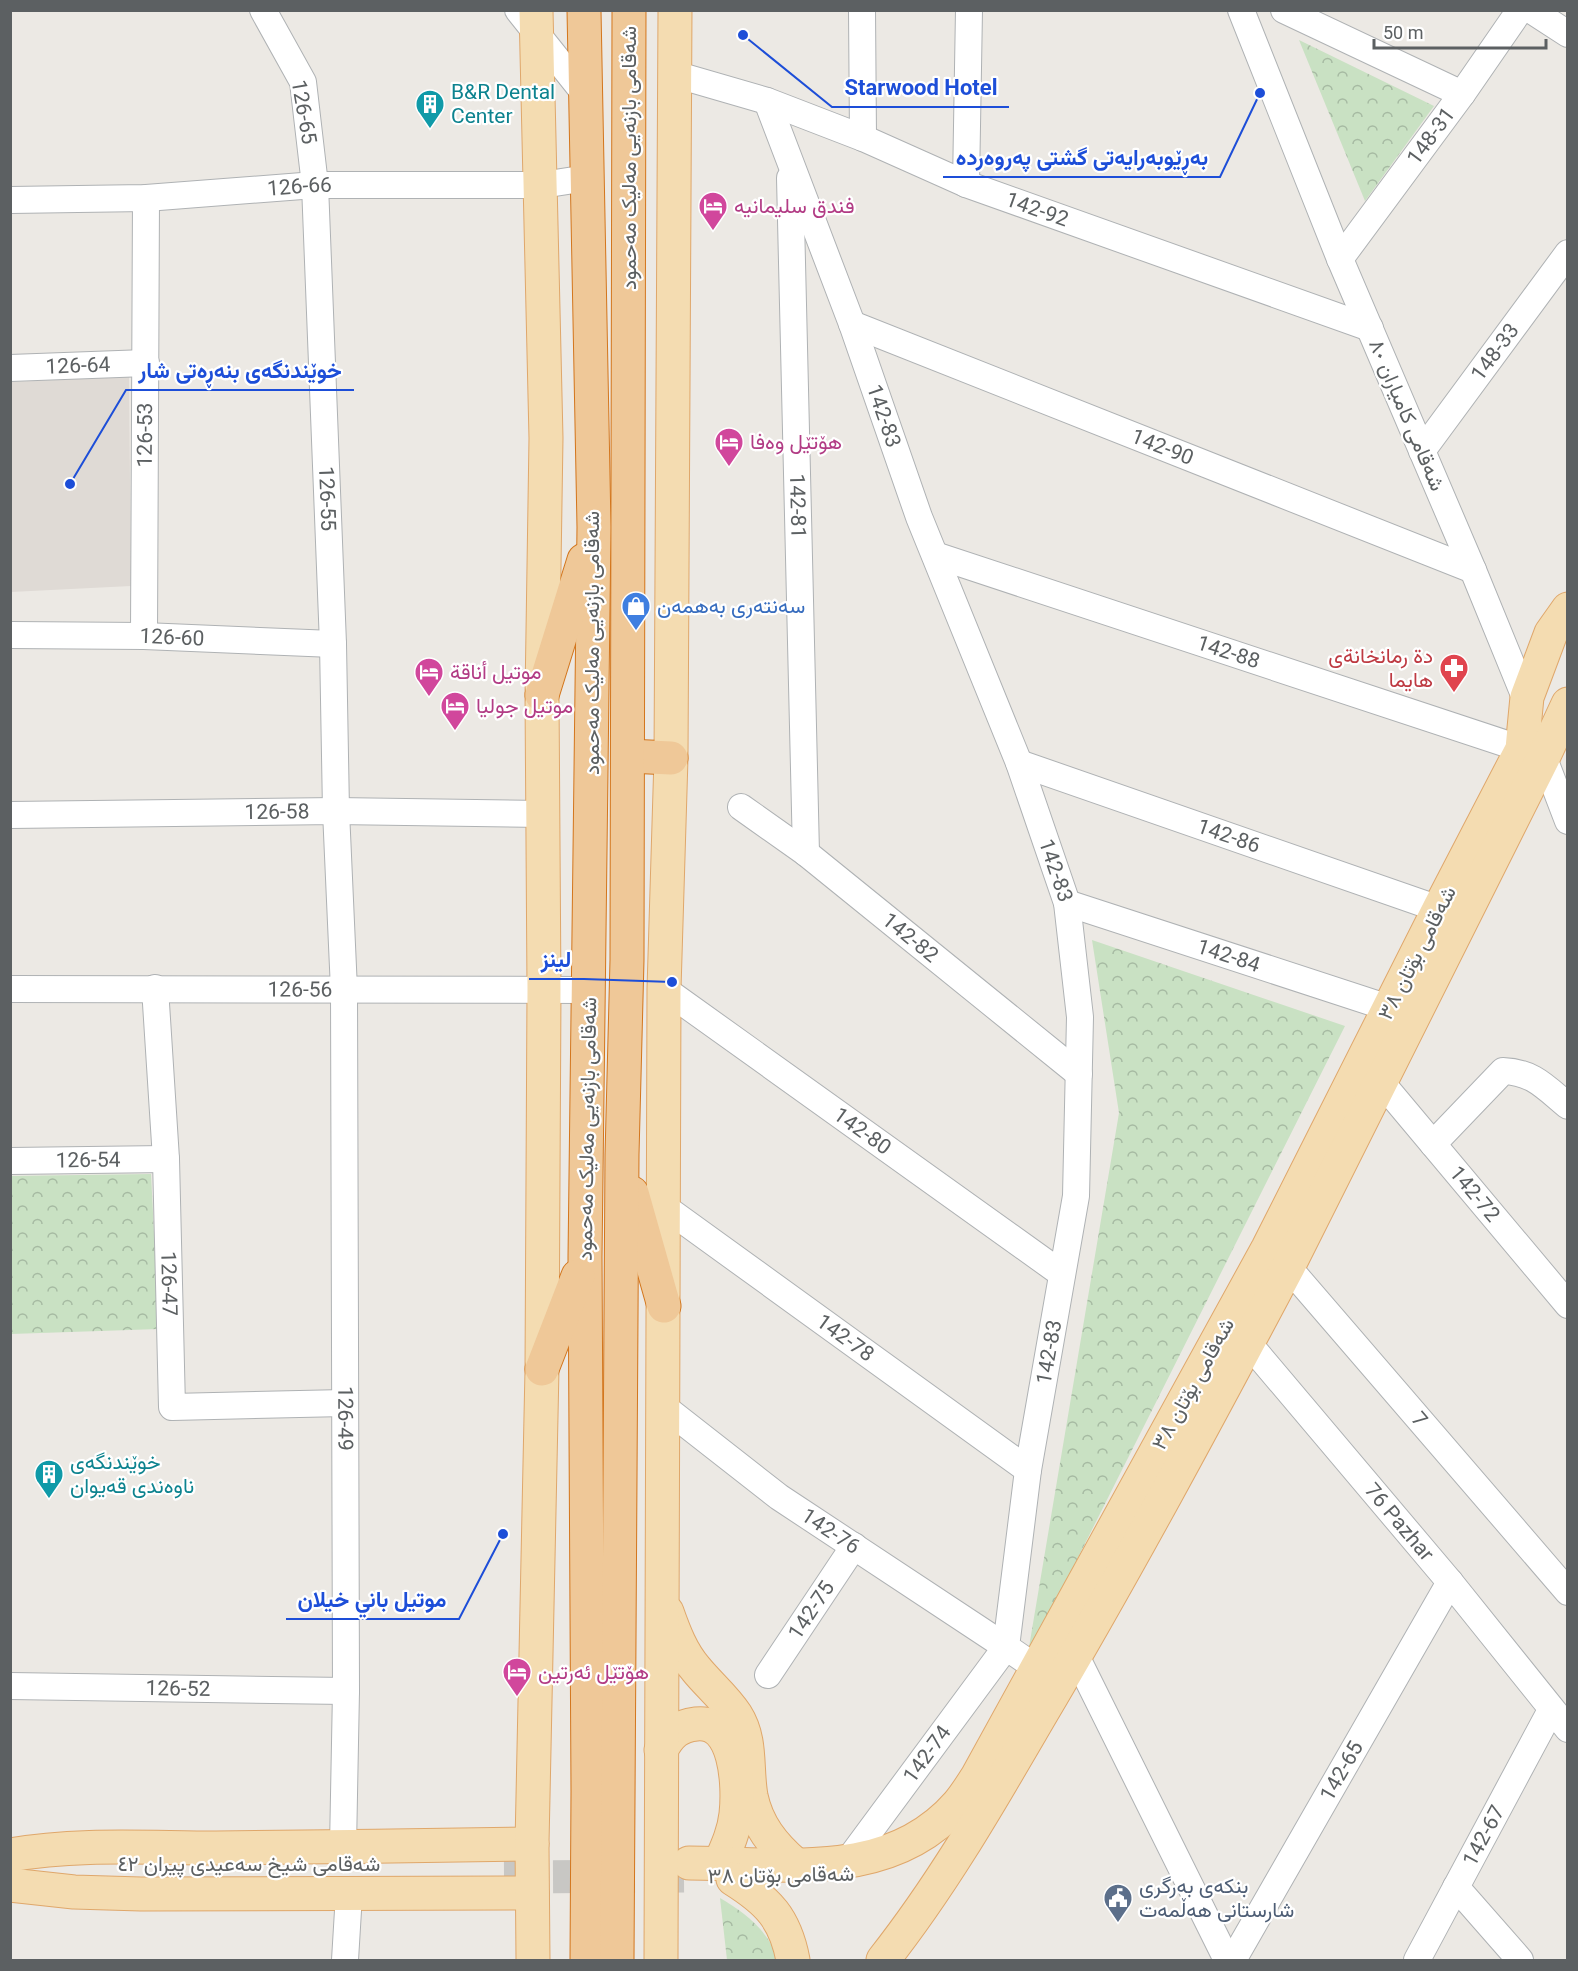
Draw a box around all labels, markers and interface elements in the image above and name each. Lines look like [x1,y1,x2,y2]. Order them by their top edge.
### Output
scale bar [1374,12,1546,50]
text: 50 m [1383,22,1423,43]
street label: شەقامی بازنەیی مەلیک مەحمود [617,26,642,290]
callout: Starwood Hotel [832,67,1009,107]
text: Starwood Hotel [845,75,997,100]
street label: 126-65 [287,78,321,146]
place label: B&R Dental Center [451,80,555,128]
building icon: B&R Dental Center [414,88,446,130]
street label: 148-31 [1402,103,1460,169]
callout: بەڕێوبەرایەتی گشتی پەروەردە [943,137,1220,177]
text: بەڕێوبەرایەتی گشتی پەروەردە [956,145,1208,175]
street label: 126-66 [266,173,332,201]
street label: 142-92 [1003,187,1072,232]
hotel icon: فندق سليمانيه [697,190,729,232]
place label: فندق سليمانيه [734,194,854,218]
street label: 148-33 [1466,319,1524,385]
street label: شەقامی کامیاران ٨٠ [1363,336,1450,495]
callout: خوێندنگەی بنەڕەتی شار [126,350,354,390]
street label: 126-64 [45,352,111,379]
text: خوێندنگەی بنەڕەتی شار [137,358,342,388]
street label: 142-83 [862,381,906,451]
street label: 126-53 [133,403,157,467]
street label: 142-90 [1128,424,1197,470]
hotel icon: هۆتێل وەفا [713,426,745,468]
place label: هۆتێل وەفا [750,430,842,455]
street label: 126-55 [314,466,341,532]
street label: 142-81 [785,473,811,539]
street label: شەقامی بازنەیی مەلیک مەحمود [580,511,605,775]
shop icon: سەنتەری بەهمەن [620,590,652,632]
place label: سەنتەری بەهمەن [657,594,805,619]
street label: 126-60 [139,624,205,651]
street label: 142-88 [1194,630,1263,674]
place label: دة رمانخانةى هايما [1328,644,1433,692]
pharmacy icon: دة رمانخانةى هايما [1438,652,1470,694]
hotel icon: موتيل أناقة [413,656,445,698]
place label: موتيل أناقة [450,660,541,685]
hotel icon: موتيل جوليا [439,690,471,732]
place label: موتيل جوليا [476,694,573,719]
street label: 126-58 [244,799,310,824]
street label: 142-86 [1194,814,1263,858]
street label: 142-83 [1034,836,1078,905]
street label: شەقامی بۆتان ٣٨ [1373,882,1462,1024]
street label: 142-82 [878,908,943,967]
street label: 142-84 [1194,934,1263,977]
callout: لينز [529,939,584,979]
text: لينز [540,947,571,973]
street label: 126-56 [268,977,332,1002]
street label: شەقامی بازنەیی مەلیک مەحمود [573,997,602,1261]
street label: 142-80 [829,1102,896,1160]
street label: 126-54 [55,1148,121,1172]
street label: 142-72 [1445,1161,1505,1227]
street label: 126-47 [156,1251,182,1316]
street label: 142-78 [812,1309,879,1367]
street label: شەقامی بۆتان ٣٨ [1147,1314,1240,1454]
street label: 142-83 [1032,1318,1066,1386]
street label: 126-49 [333,1386,357,1451]
street label: 7 [1406,1407,1432,1432]
place label: خوێندنگەی ناوەندی قەیوان [70,1450,194,1499]
building icon: خوێندنگەی ناوەندی قەیوان [33,1458,65,1500]
street label: 76 Pazhar [1360,1478,1439,1566]
street label: 142-76 [797,1503,864,1559]
street label: 142-75 [783,1576,839,1644]
callout: موتيل باني خيلان [286,1579,459,1619]
text: موتيل باني خيلان [298,1587,447,1618]
hotel icon: هۆتێل ئەرتین [501,1656,533,1698]
place label: هۆتێل ئەرتین [538,1660,649,1685]
street label: 126-52 [145,1676,211,1701]
street label: 142-74 [898,1721,956,1787]
street label: 142-65 [1315,1737,1368,1805]
street label: 142-67 [1458,1801,1510,1870]
street label: شەقامی شیخ سەعیدی پیران ٤٢ [118,1852,380,1878]
street label: شەقامی بۆتان ٣٨ [707,1862,855,1889]
place label: بنکەی بەرگری شارستانی هەڵمەت [1139,1874,1294,1923]
public building icon: بنکەی بەرگری شارستانی هەڵمەت [1102,1882,1134,1924]

